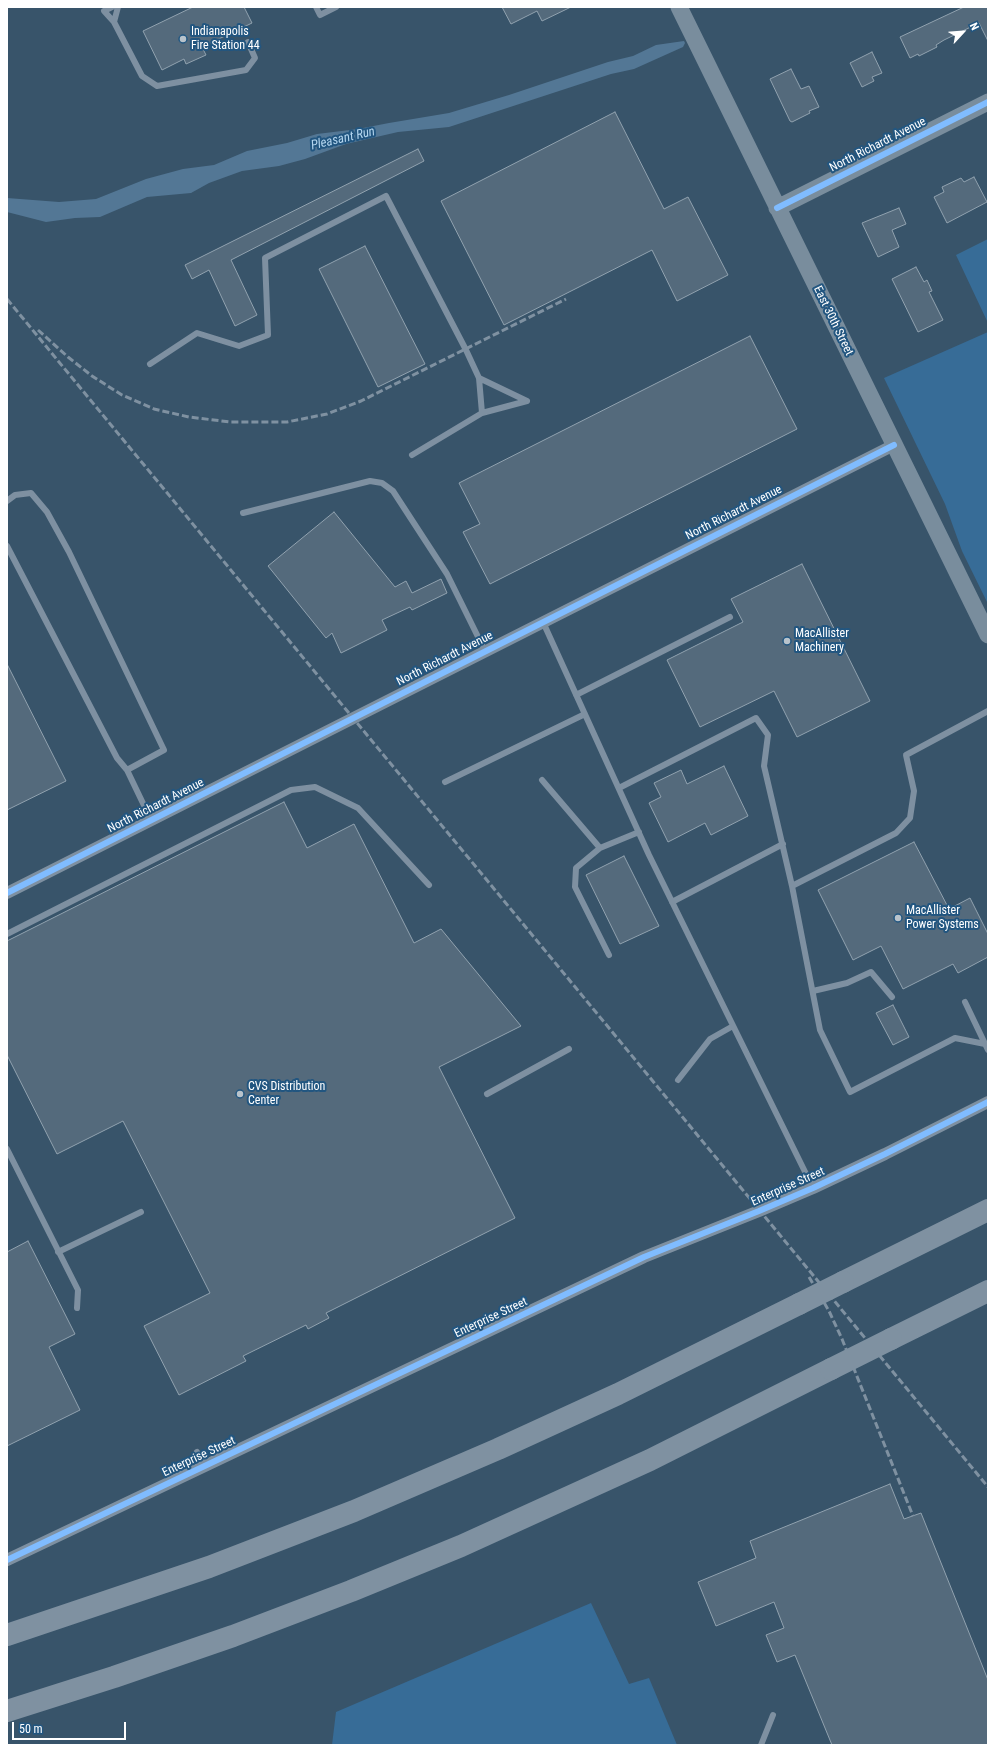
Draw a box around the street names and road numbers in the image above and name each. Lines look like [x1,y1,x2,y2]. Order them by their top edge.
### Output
street label: North Richardt Avenue [827,115,929,175]
street label: East 30th Street [810,284,856,358]
street label: North Richardt Avenue [683,483,785,543]
street label: North Richardt Avenue [394,629,496,689]
street label: North Richardt Avenue [105,776,207,836]
street label: Enterprise Street [749,1164,827,1210]
street label: Enterprise Street [452,1295,530,1341]
street label: Enterprise Street [160,1434,238,1480]

